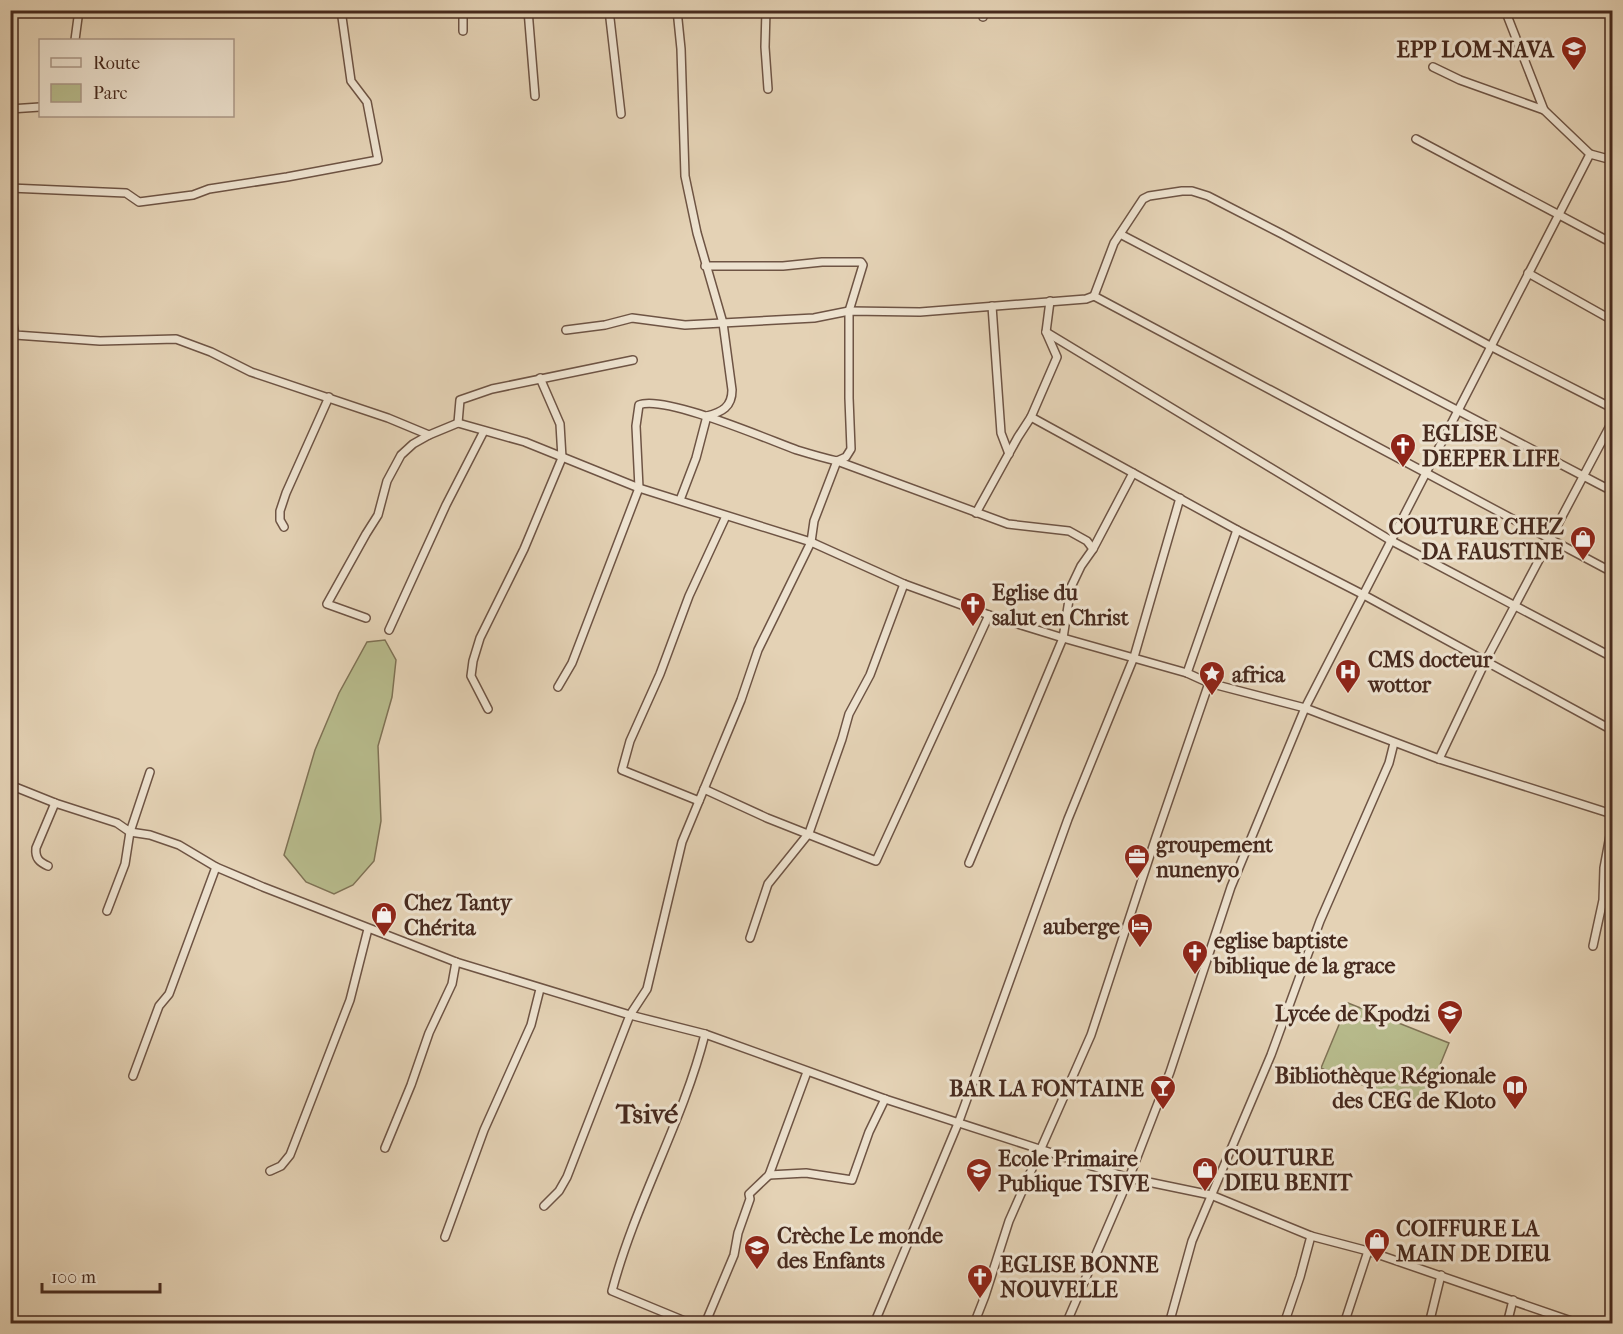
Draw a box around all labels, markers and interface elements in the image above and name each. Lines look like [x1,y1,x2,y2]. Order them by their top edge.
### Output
school or university icon: EPP LOM-NAVA [1559,34,1589,72]
place label: EPP LOM-NAVA [1397,37,1555,63]
legend [39,39,234,117]
text: Route [93,53,140,74]
text: Parc [93,83,128,104]
place label: EGLISE DEEPER LIFE [1422,421,1560,472]
church icon: EGLISE DEEPER LIFE [1388,431,1418,469]
place label: COUTURE CHEZ DA FAUSTINE [1389,514,1565,565]
shop icon: COUTURE CHEZ DA FAUSTINE [1568,524,1598,562]
place label: Eglise du salut en Christ [992,580,1130,631]
church icon: Eglise du salut en Christ [958,590,988,628]
place label: CMS docteur wottor [1367,647,1493,698]
hospital icon: CMS docteur wottor [1333,657,1363,695]
place icon: africa [1197,659,1227,697]
place label: africa [1232,662,1286,688]
place label: groupement nunenyo [1155,832,1274,883]
office icon: groupement nunenyo [1122,842,1152,880]
place label: Chez Tanty Chérita [404,890,513,941]
shop icon: Chez Tanty Chérita [369,900,399,938]
hotel icon: auberge [1125,911,1155,949]
place label: auberge [1043,914,1120,940]
place label: eglise baptiste biblique de la grace [1213,928,1396,979]
church icon: eglise baptiste biblique de la grace [1180,938,1210,976]
school or university icon: Lycée de Kpodzi [1435,998,1465,1036]
place label: Lycée de Kpodzi [1275,1001,1430,1027]
place label: Bibliothèque Régionale des CEG de Kloto [1275,1063,1496,1114]
bar icon: BAR LA FONTAINE [1148,1073,1178,1111]
library icon: Bibliothèque Régionale des CEG de Kloto [1500,1073,1530,1111]
place label: BAR LA FONTAINE [949,1076,1145,1102]
district label: Tsivé [615,1097,678,1130]
place label: COUTURE DIEU BENIT [1224,1145,1353,1196]
place label: Ecole Primaire Publique TSIVE [998,1146,1150,1197]
shop icon: COUTURE DIEU BENIT [1190,1155,1220,1193]
school or university icon: Ecole Primaire Publique TSIVE [964,1156,994,1194]
place label: COIFFURE LA MAIN DE DIEU [1395,1216,1552,1267]
place label: Crèche Le monde des Enfants [777,1223,943,1274]
shop icon: COIFFURE LA MAIN DE DIEU [1362,1226,1392,1264]
school or university icon: Crèche Le monde des Enfants [742,1233,772,1271]
place label: EGLISE BONNE NOUVELLE [1000,1252,1159,1303]
scale bar [42,1256,160,1294]
church icon: EGLISE BONNE NOUVELLE [965,1262,995,1300]
text: 100 m [51,1267,96,1288]

